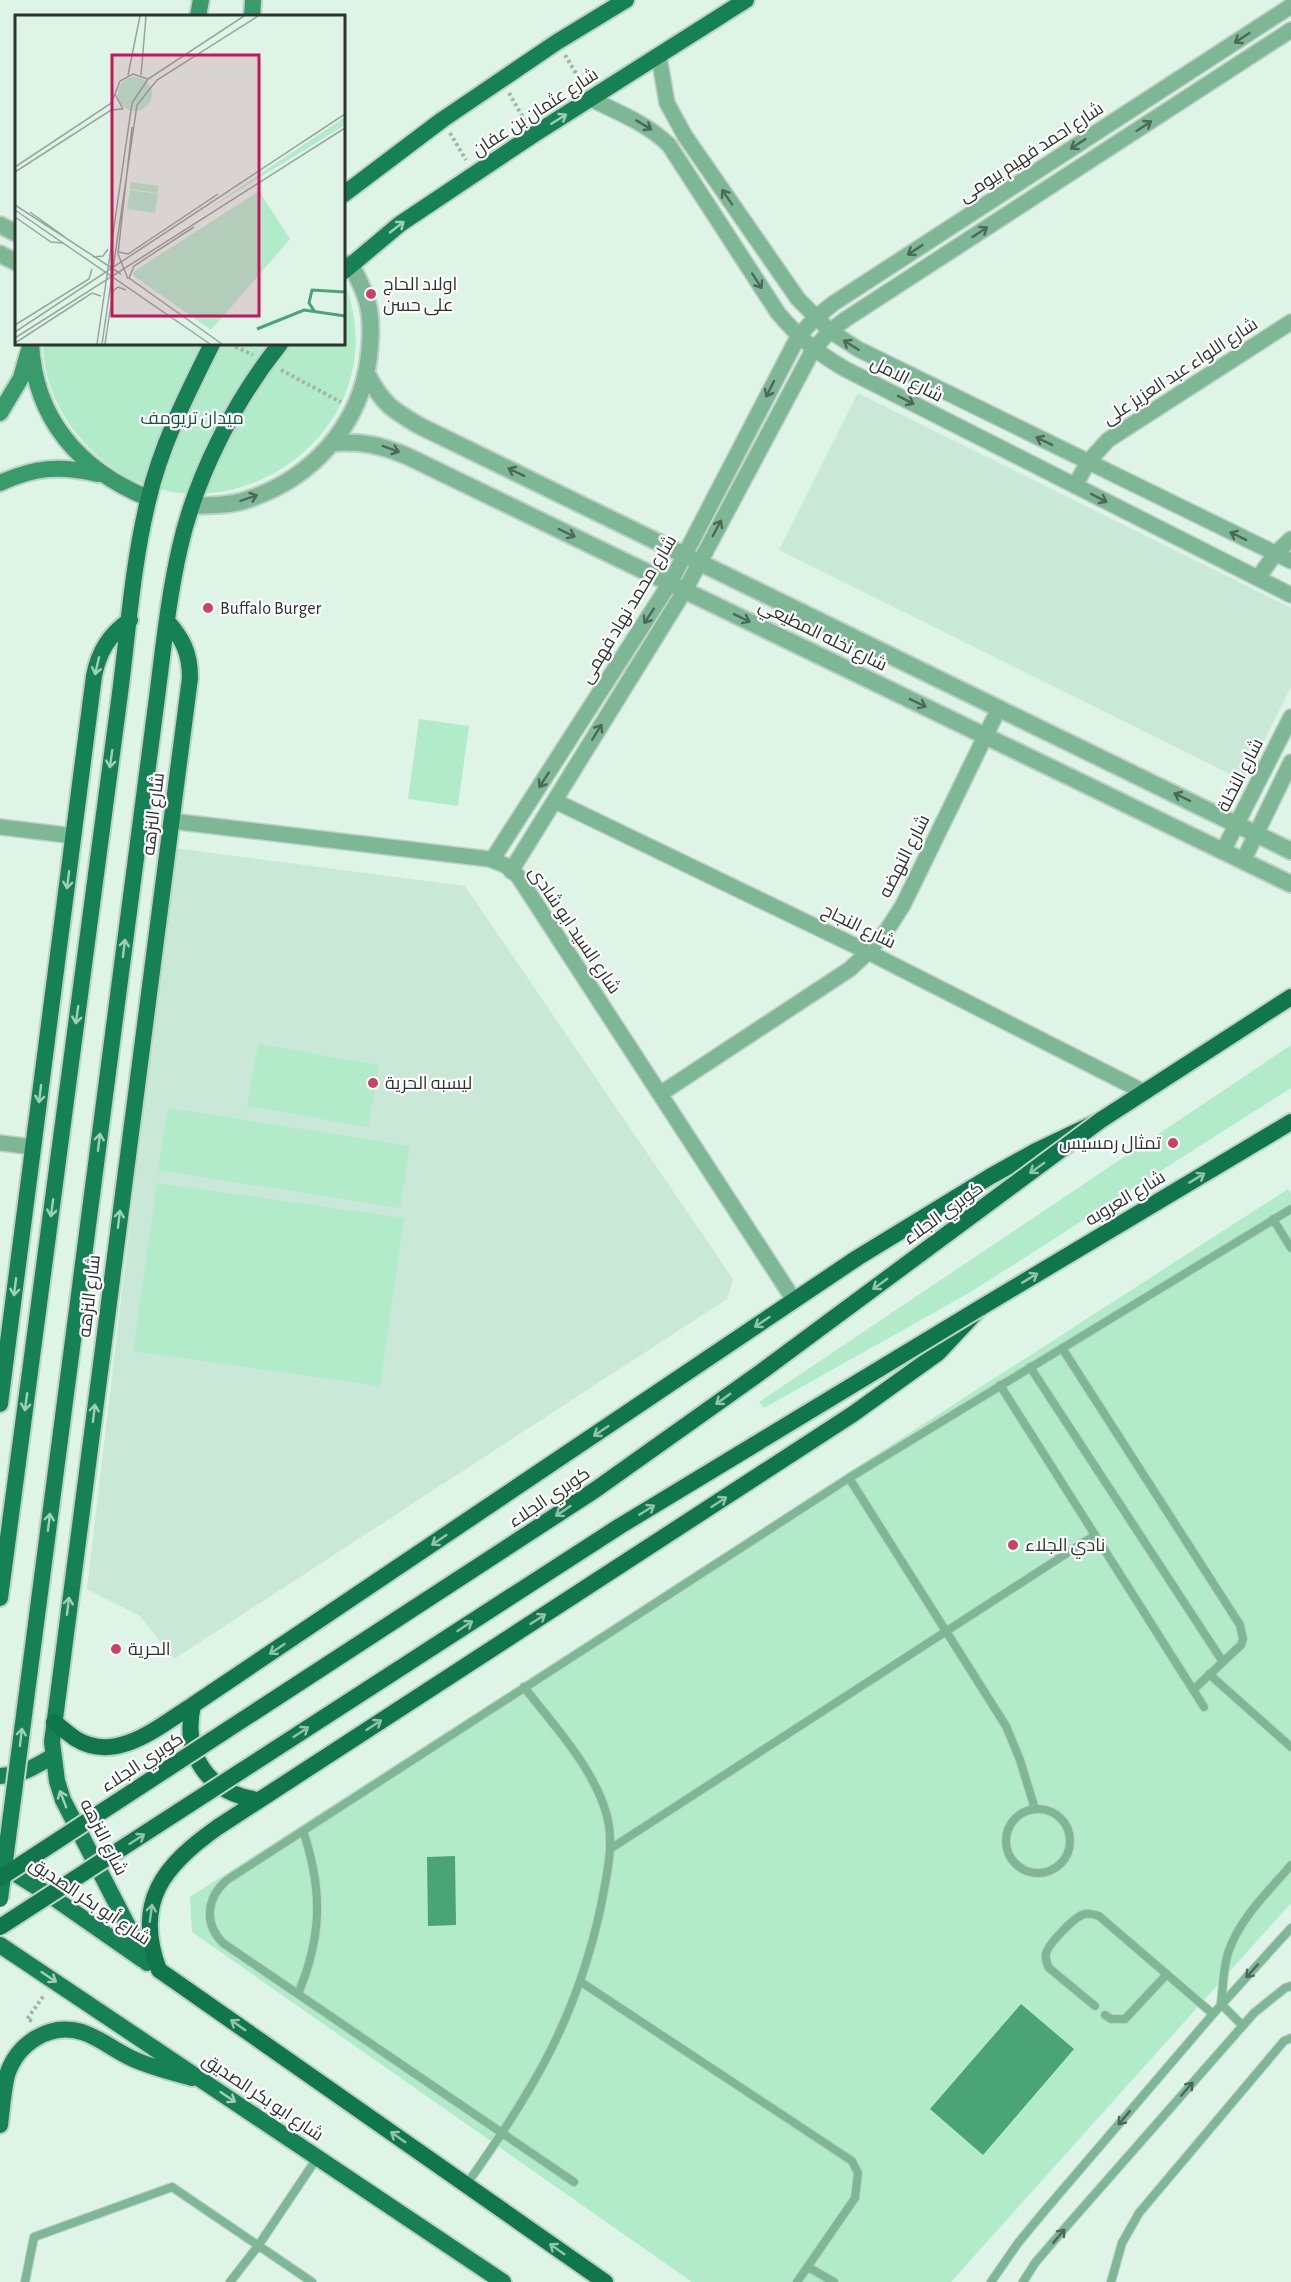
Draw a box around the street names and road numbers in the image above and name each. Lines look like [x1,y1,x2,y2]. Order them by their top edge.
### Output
street label: شارع عثمان بن عفان [469,65,603,162]
street label: شارع احمد فهيم بيومى [956,99,1108,208]
street label: شارع اللواء عبد العزيز على [1099,314,1262,430]
street label: شارع الامل [867,353,946,407]
street label: شارع محمد نهاد فهمى [577,532,682,688]
street label: شارع نخله المطيعي [754,596,890,678]
street label: شارع النخلة [1214,735,1269,816]
street label: شارع النزهه [139,772,170,857]
street label: شارع النهضه [875,812,935,902]
street label: شارع السيد ابو شادى [523,863,624,998]
street label: شارع النجاح [818,900,899,954]
street label: شارع العروبه [1082,1167,1170,1231]
street label: كوبري الجلاء [900,1179,989,1252]
street label: شارع النزهه [75,1254,106,1339]
street label: كوبري الجلاء [506,1464,596,1535]
street label: كوبري الجلاء [98,1730,189,1799]
street label: شارع النزهه [74,1796,131,1879]
street label: شارع أبو بكر الصديق [25,1852,155,1951]
street label: شارع ابو بكر الصديق [198,2050,327,2147]

